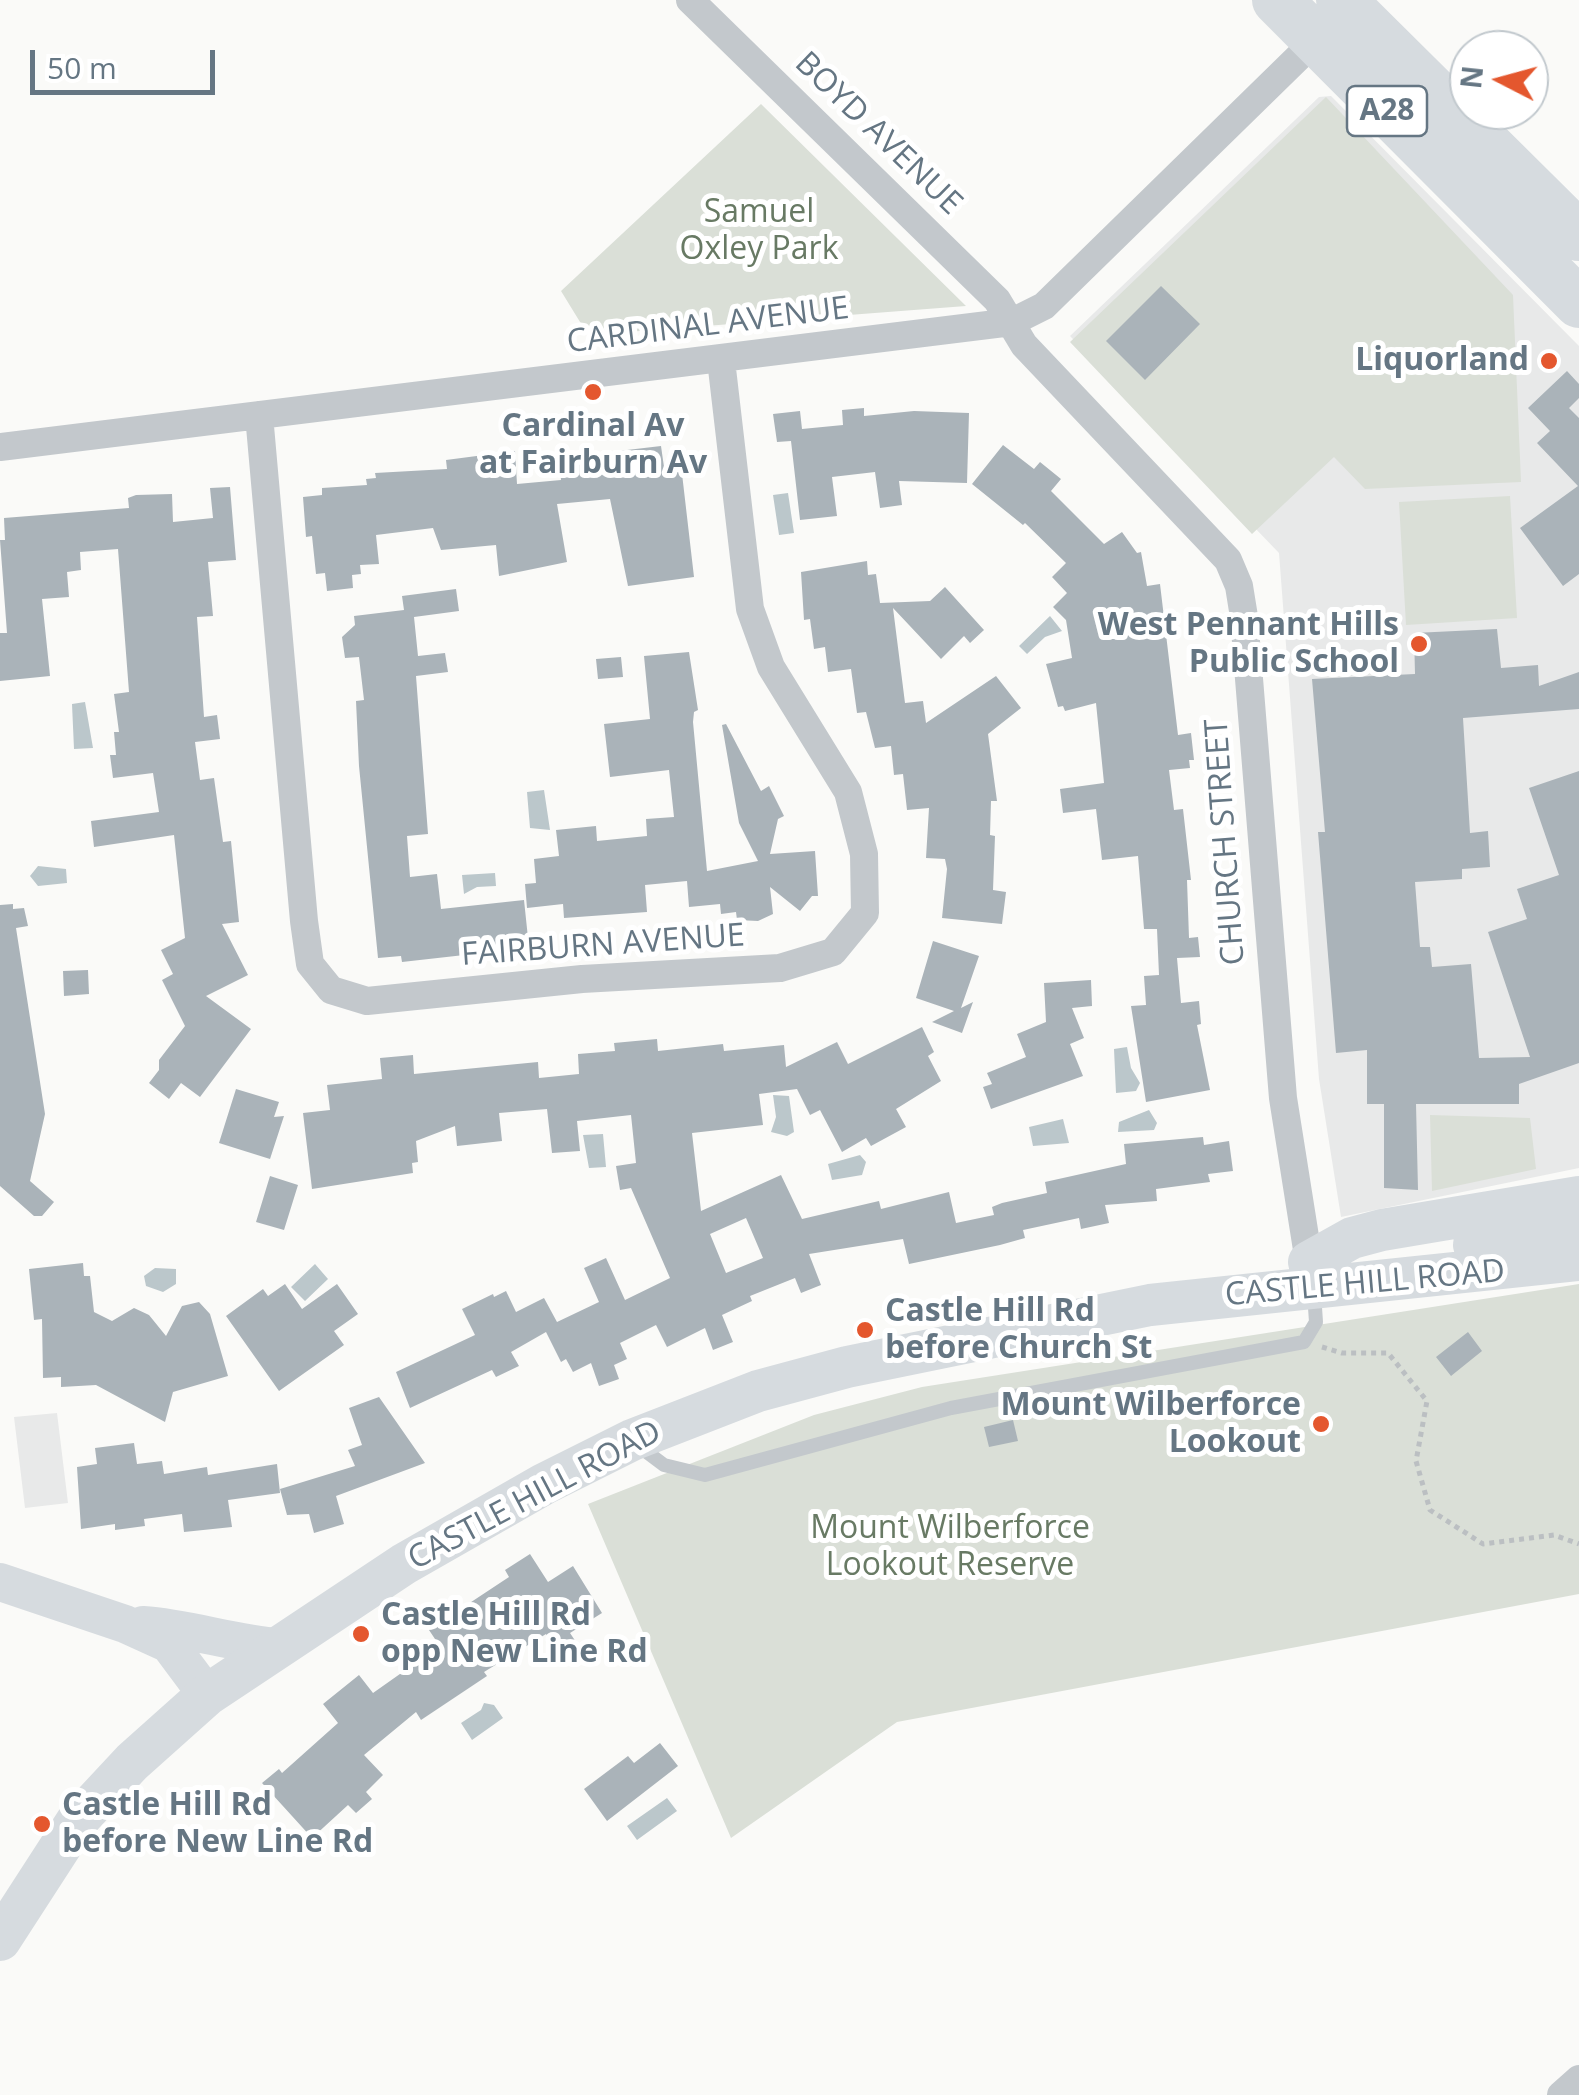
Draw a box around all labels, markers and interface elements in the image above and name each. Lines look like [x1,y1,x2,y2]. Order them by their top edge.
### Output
scale bar [35,30,220,92]
north arrow [1449,30,1549,130]
street label: BOYD AVENUE [787,45,969,223]
text: 50 m [47,47,117,88]
text: N [1451,64,1491,90]
road number: A28 [1347,86,1427,136]
park label: Samuel Oxley Park [680,194,838,269]
street label: CARDINAL AVENUE [565,290,851,362]
place label: Liquorland [1355,342,1529,380]
marker: Liquorland [1538,350,1560,372]
marker: Cardinal Av at Fairburn Av [582,381,604,403]
place label: Cardinal Av at Fairburn Av [479,408,707,483]
place label: West Pennant Hills Public School [1098,607,1399,682]
marker: West Pennant Hills Public School [1408,633,1430,655]
street label: CHURCH STREET [1198,717,1254,967]
street label: FAIRBURN AVENUE [460,917,746,975]
street label: CASTLE HILL ROAD [1224,1253,1506,1315]
place label: Castle Hill Rd before Church St [885,1293,1152,1368]
marker: Castle Hill Rd before Church St [854,1319,876,1341]
place label: Mount Wilberforce Lookout [1000,1387,1301,1462]
street label: CASTLE HILL ROAD [402,1413,668,1579]
marker: Mount Wilberforce Lookout [1310,1413,1332,1435]
park label: Mount Wilberforce Lookout Reserve [810,1510,1090,1585]
place label: Castle Hill Rd opp New Line Rd [381,1597,648,1672]
marker: Castle Hill Rd opp New Line Rd [350,1623,372,1645]
place label: Castle Hill Rd before New Line Rd [62,1787,373,1862]
marker: Castle Hill Rd before New Line Rd [31,1813,53,1835]

